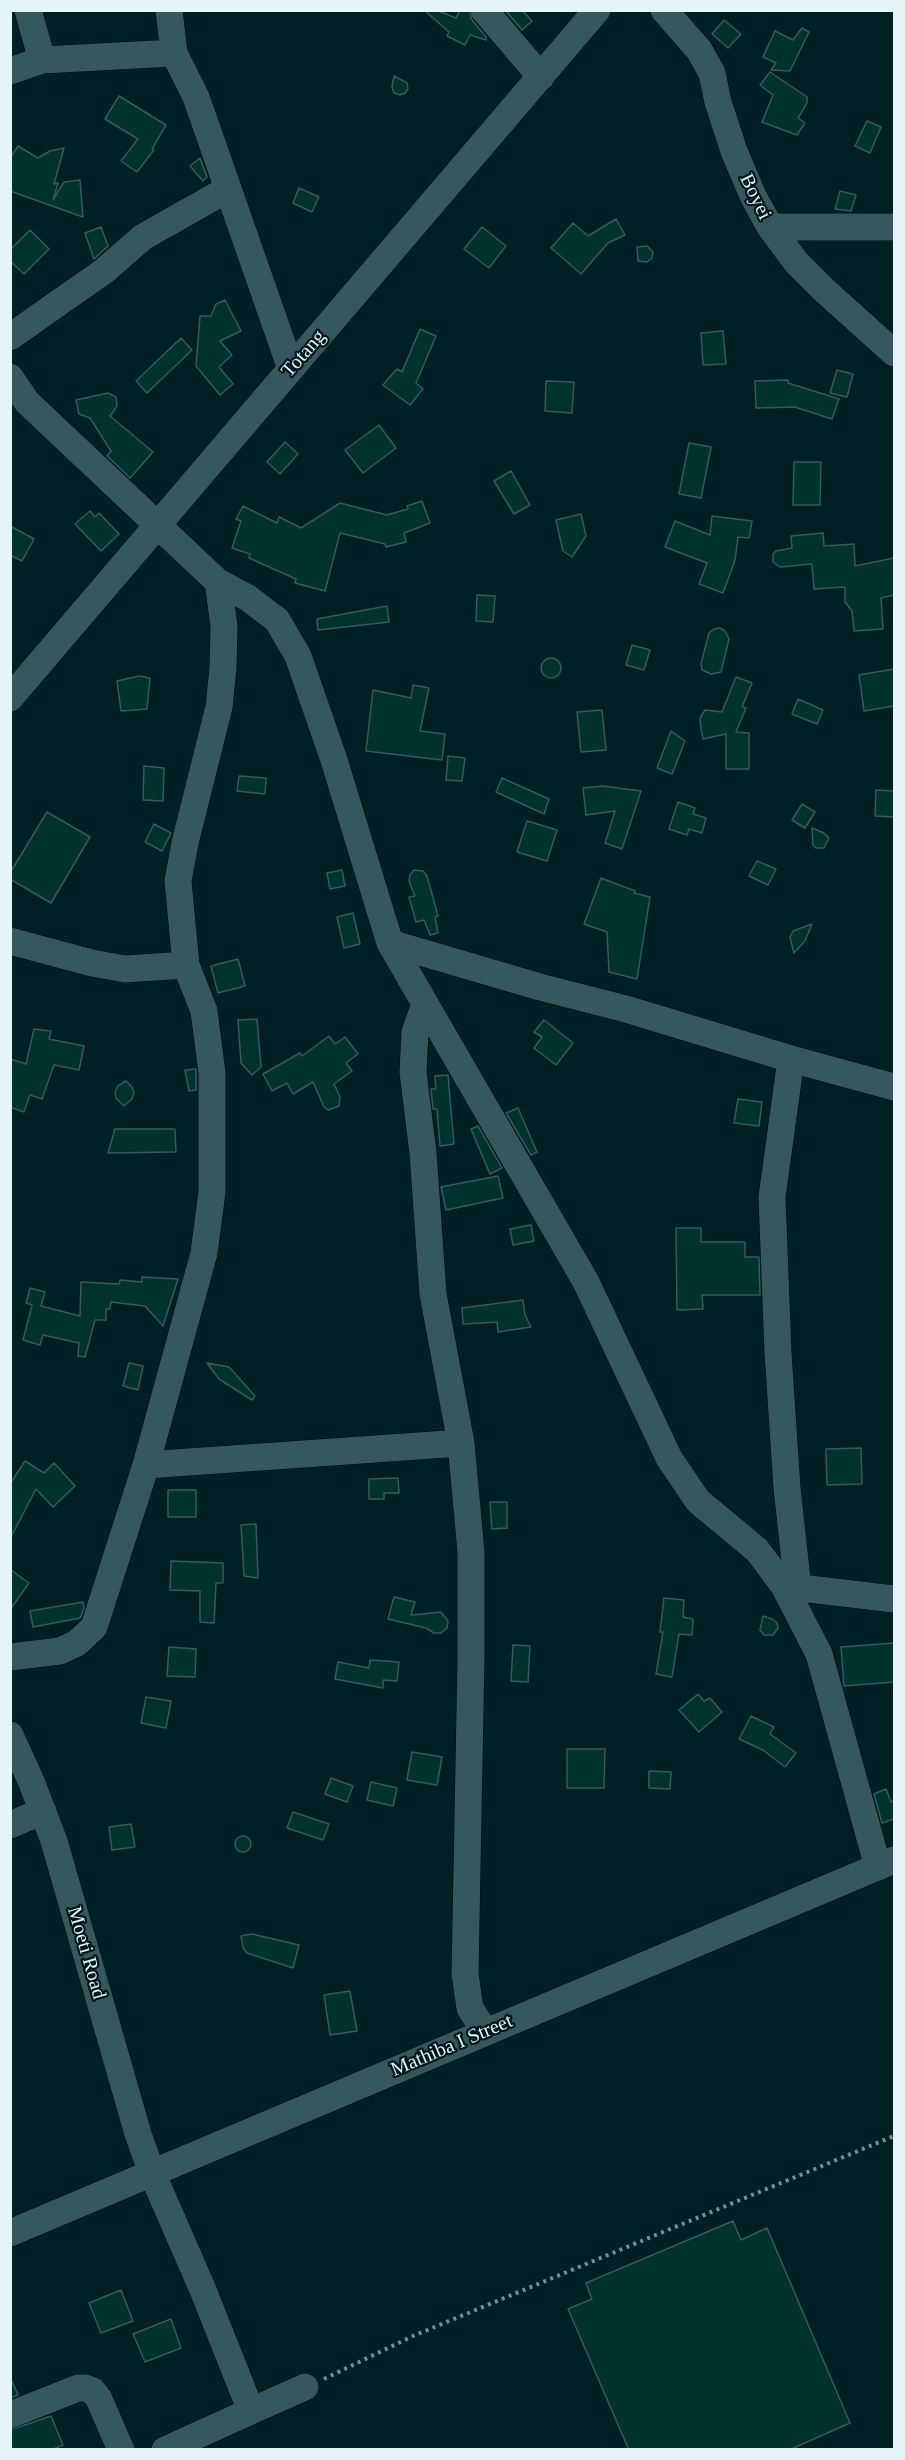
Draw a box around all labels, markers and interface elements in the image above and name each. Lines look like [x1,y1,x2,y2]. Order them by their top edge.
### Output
street label: Boyei [734,170,776,224]
street label: Totang [277,325,331,383]
street label: Moeti Road [61,1904,111,2002]
street label: Mathiba I Street [387,2010,517,2082]

